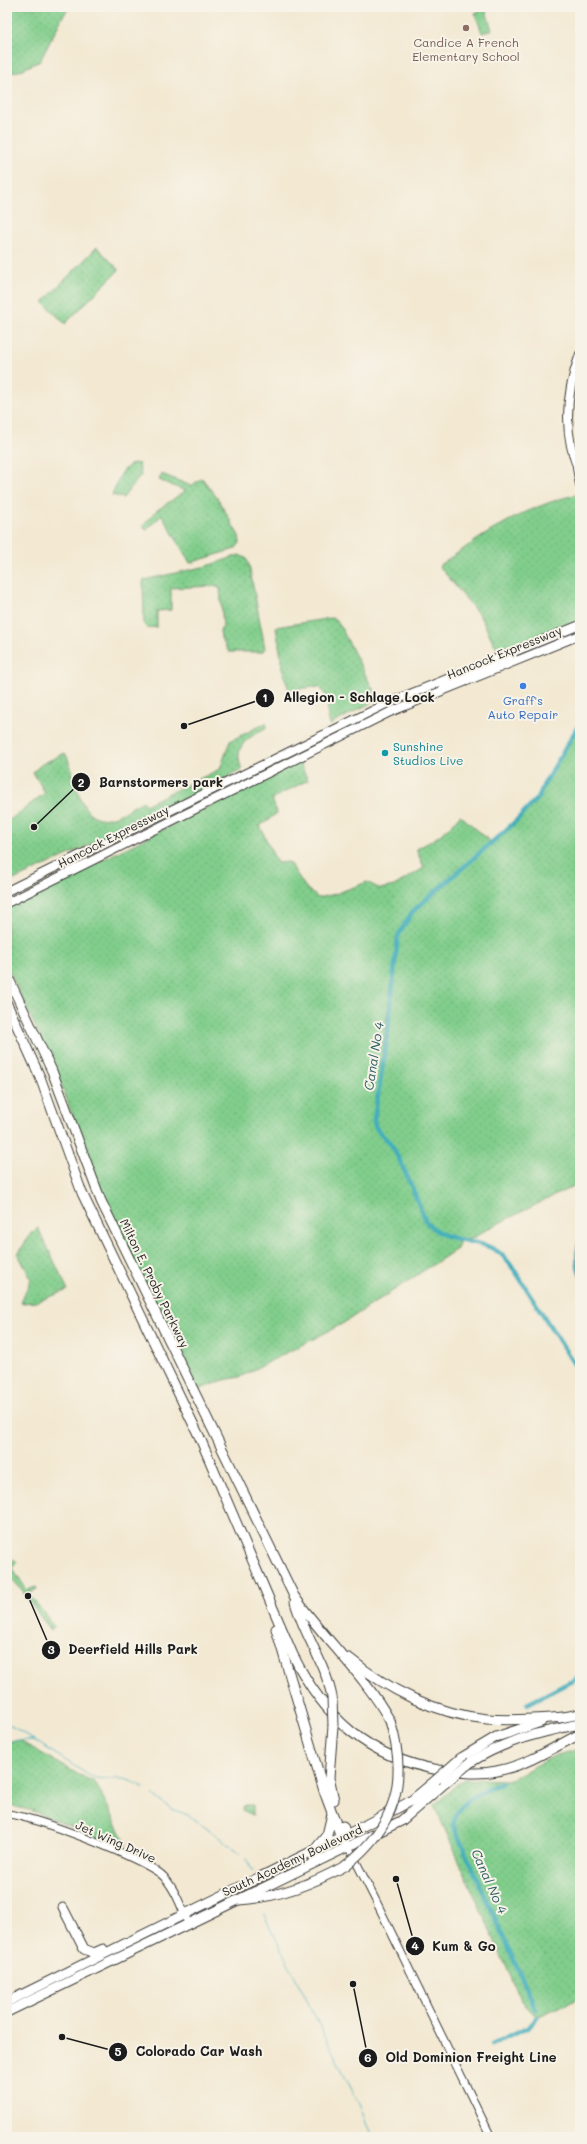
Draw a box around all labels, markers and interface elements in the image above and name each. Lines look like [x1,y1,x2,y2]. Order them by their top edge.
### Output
marker: Candice A French Elementary School [461,23,471,33]
place label: Candice A French Elementary School [412,34,520,64]
street label: Hancock Expressway [444,622,564,682]
marker: Graff's Auto Repair [518,681,528,691]
callout: Allegion - Schlage Lock [255,685,442,710]
text: Allegion - Schlage Lock [283,688,435,705]
text: 1 [262,689,268,705]
place label: Graff's Auto Repair [488,692,558,722]
place label: Sunshine Studios Live [393,738,463,768]
marker: Sunshine Studios Live [380,748,390,758]
callout: Barnstormers park [71,770,231,795]
text: Barnstormers park [99,773,223,790]
text: 2 [78,774,85,790]
street label: Hancock Expressway [55,801,171,871]
water label: Canal No 4 [359,1020,387,1092]
street label: Milton E. Proby Parkway [117,1216,193,1350]
callout: Deerfield Hills Park [41,1637,206,1662]
text: Deerfield Hills Park [68,1640,198,1657]
text: 3 [47,1641,55,1657]
street label: Jet Wing Drive [73,1816,159,1866]
street label: South Academy Boulevard [219,1820,365,1900]
water label: Canal No 4 [468,1846,512,1916]
callout: Kum & Go [405,1934,504,1959]
text: 4 [411,1937,419,1953]
text: Kum & Go [432,1937,496,1954]
callout: Colorado Car Wash [108,2039,271,2064]
text: Colorado Car Wash [136,2042,263,2059]
text: 5 [114,2043,122,2059]
callout: Old Dominion Freight Line [358,2045,565,2070]
text: Old Dominion Freight Line [386,2048,557,2065]
text: 6 [364,2049,372,2065]

